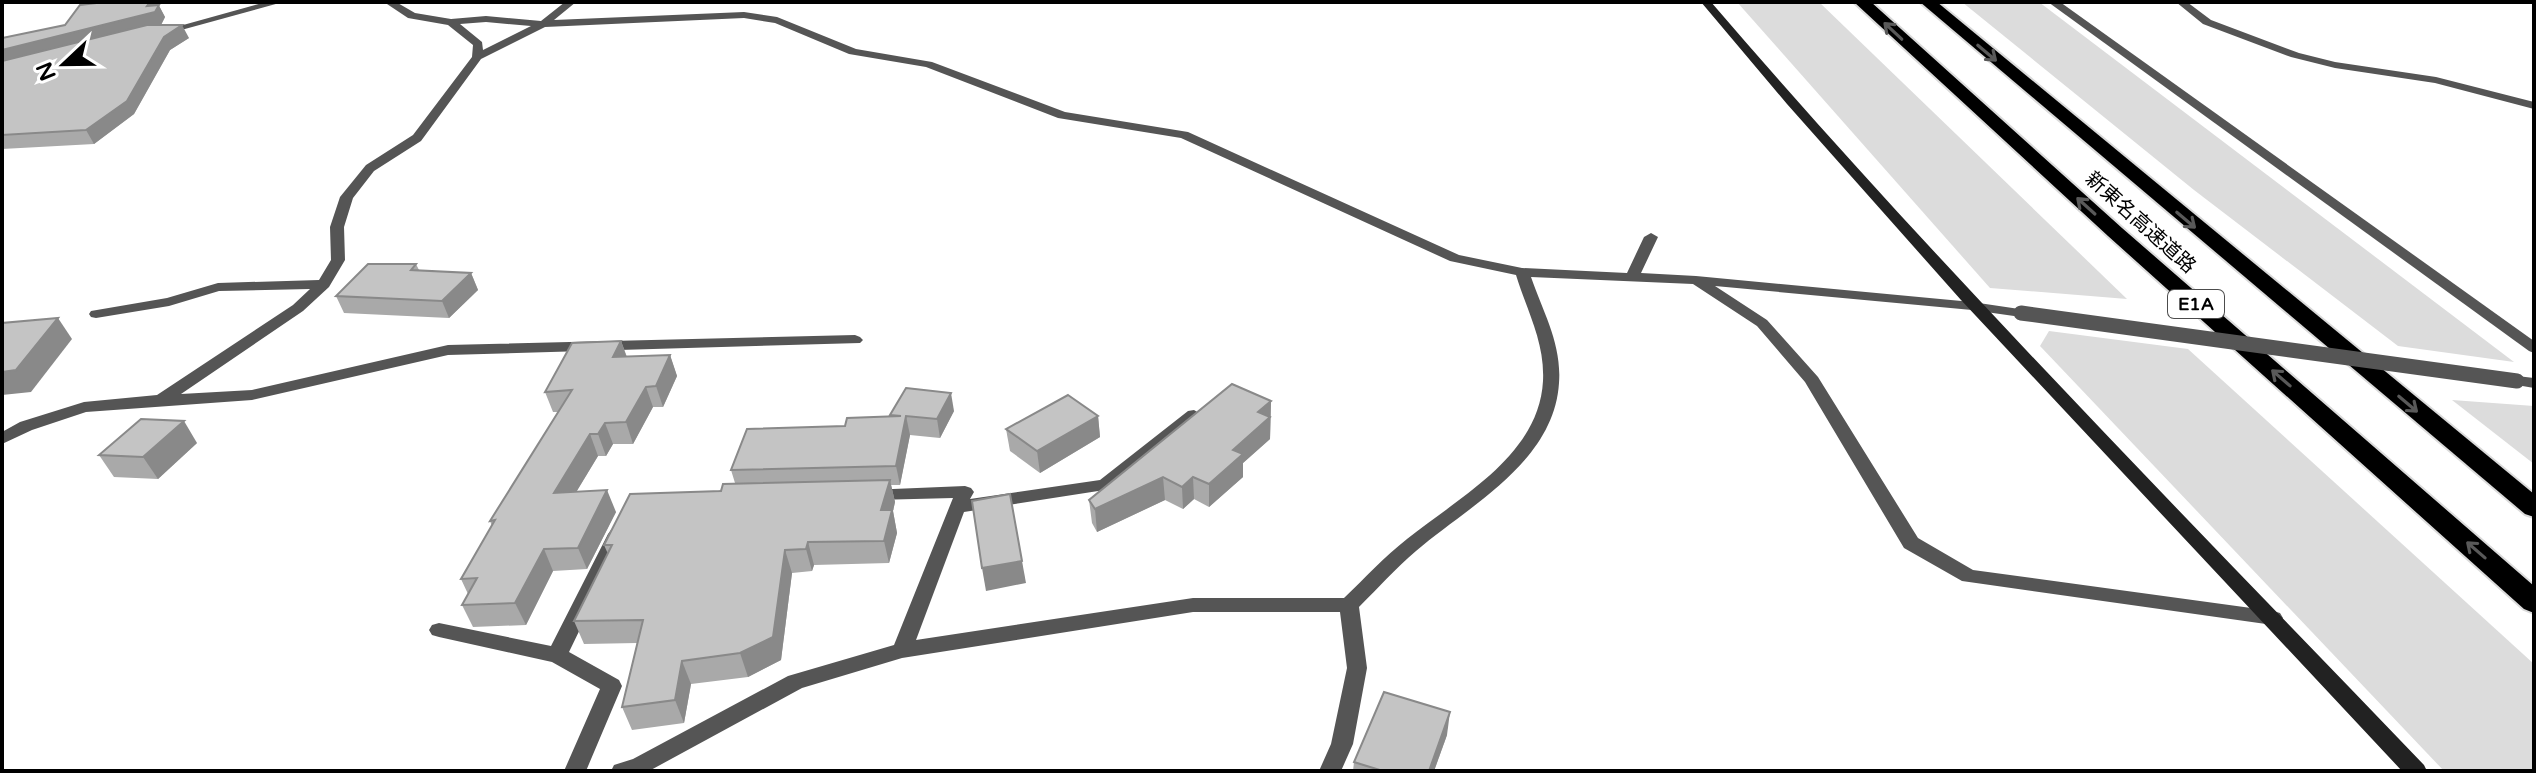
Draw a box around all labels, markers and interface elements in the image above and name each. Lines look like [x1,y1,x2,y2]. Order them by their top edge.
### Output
one-way arrow [1884,23,1904,41]
north arrow [24,24,104,104]
one-way arrow [1976,43,1997,61]
text: N [31,58,62,84]
street label: 新東名高速道路 [2080,167,2200,279]
one-way arrow [2076,197,2097,216]
one-way arrow [2175,211,2196,229]
road number: E1A [2168,290,2224,318]
one-way arrow [2271,370,2291,388]
one-way arrow [2397,395,2418,412]
one-way arrow [2466,542,2486,560]

